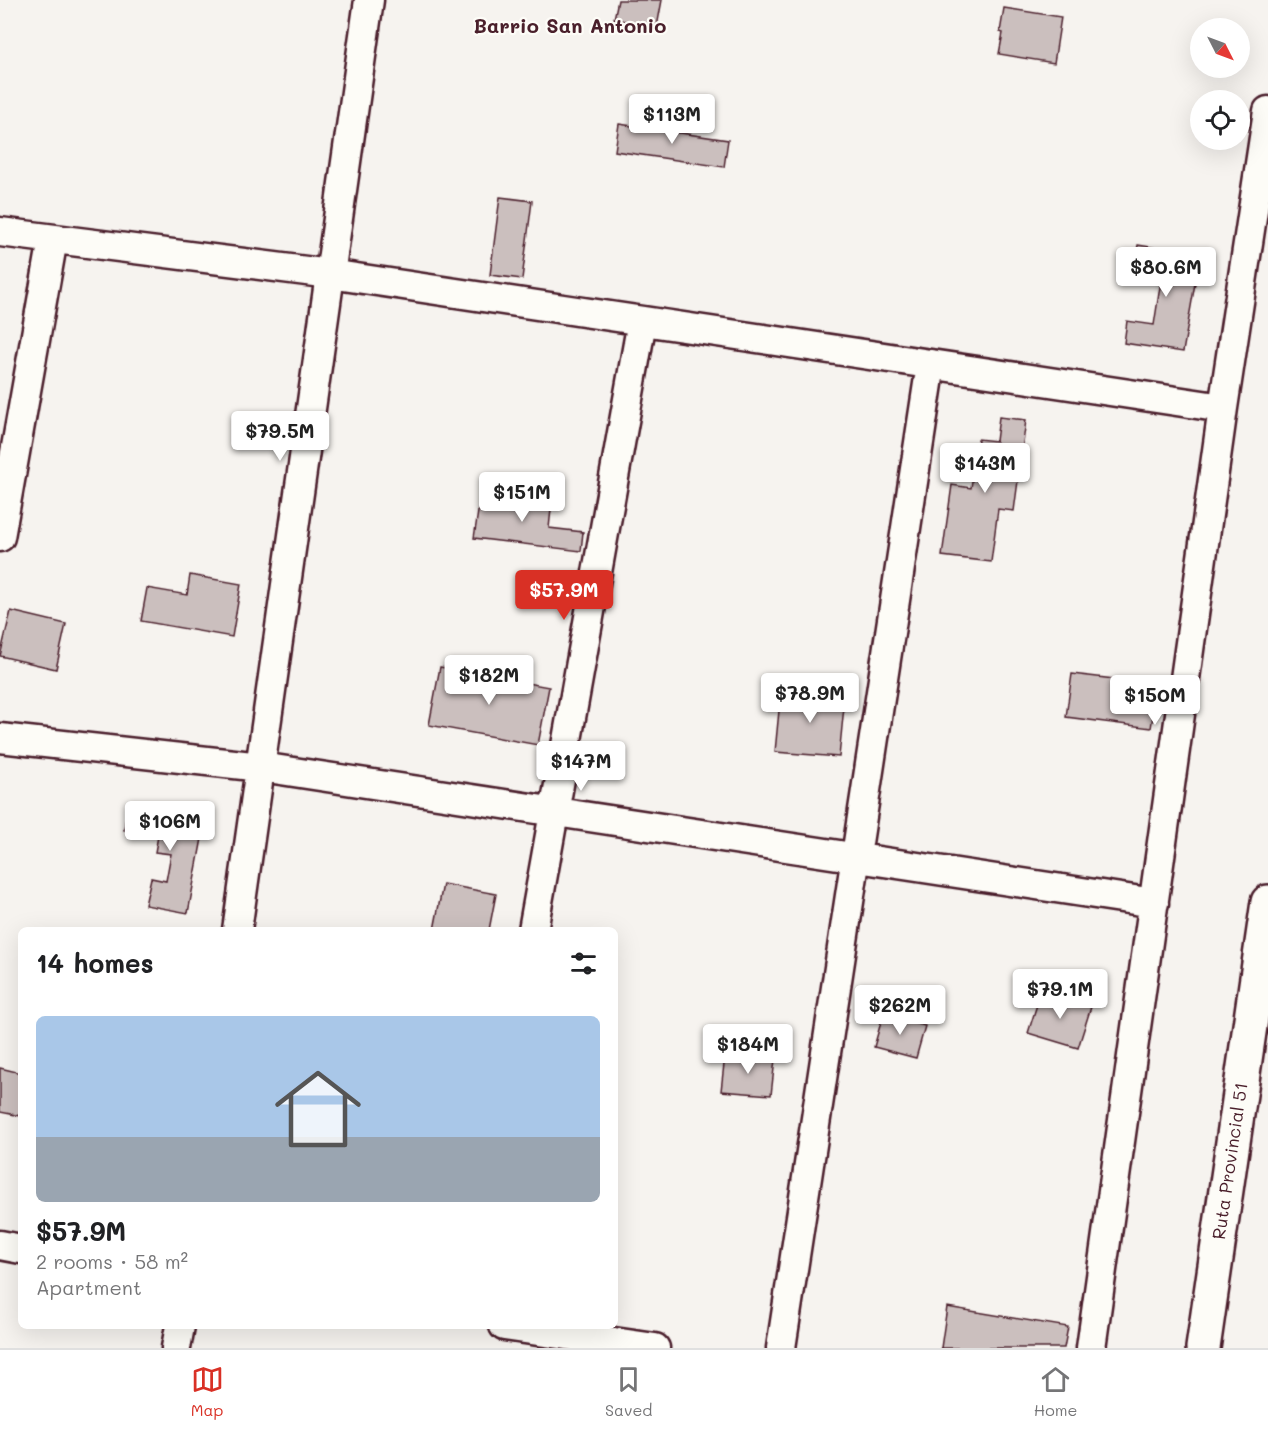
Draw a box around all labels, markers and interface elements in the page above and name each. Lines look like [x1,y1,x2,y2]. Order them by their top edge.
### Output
district label: Barrio San Antonio [474,12,667,38]
north arrow [1190,18,1250,78]
map controls [1190,18,1250,150]
button: locate [1190,90,1250,150]
pin: $113M [630,94,714,145]
text: $113M [643,100,701,126]
pin: $80.6M [1117,247,1215,298]
text: $80.6M [1130,253,1202,279]
pin: $79.5M [231,411,329,462]
text: $79.5M [245,417,315,443]
pin: $143M [943,443,1027,494]
text: $143M [954,449,1016,475]
pin: $151M [480,472,564,523]
text: $151M [493,478,551,504]
pin: $57.9M [515,570,613,621]
text: $57.9M [529,576,599,602]
pin: $182M [447,655,531,706]
text: $182M [459,661,519,687]
pin: $78.9M [761,673,859,724]
pin: $150M [1113,675,1197,726]
text: $78.9M [775,679,845,705]
text: $150M [1124,681,1186,707]
pin: $147M [539,741,623,792]
text: $147M [550,747,612,773]
pin: $106M [128,801,212,852]
text: $106M [139,807,201,833]
text: 14 homes [36,946,154,980]
icon: filters [567,947,600,980]
pin: $79.1M [1011,969,1109,1020]
text: $79.1M [1027,975,1093,1001]
pin: $262M [858,985,942,1036]
text: $262M [869,991,932,1017]
pin: $184M [706,1024,790,1075]
text: $184M [717,1030,779,1056]
icon: home [264,1055,372,1163]
street label: Ruta Provincial 51 [1206,1081,1253,1241]
text: $57.9M [36,1214,126,1248]
text: 2 rooms · 58 m² [36,1248,188,1274]
text: Apartment [36,1274,142,1300]
tab: Map [191,1363,224,1420]
tab: Saved [605,1363,652,1420]
tab: Home [1034,1363,1077,1420]

